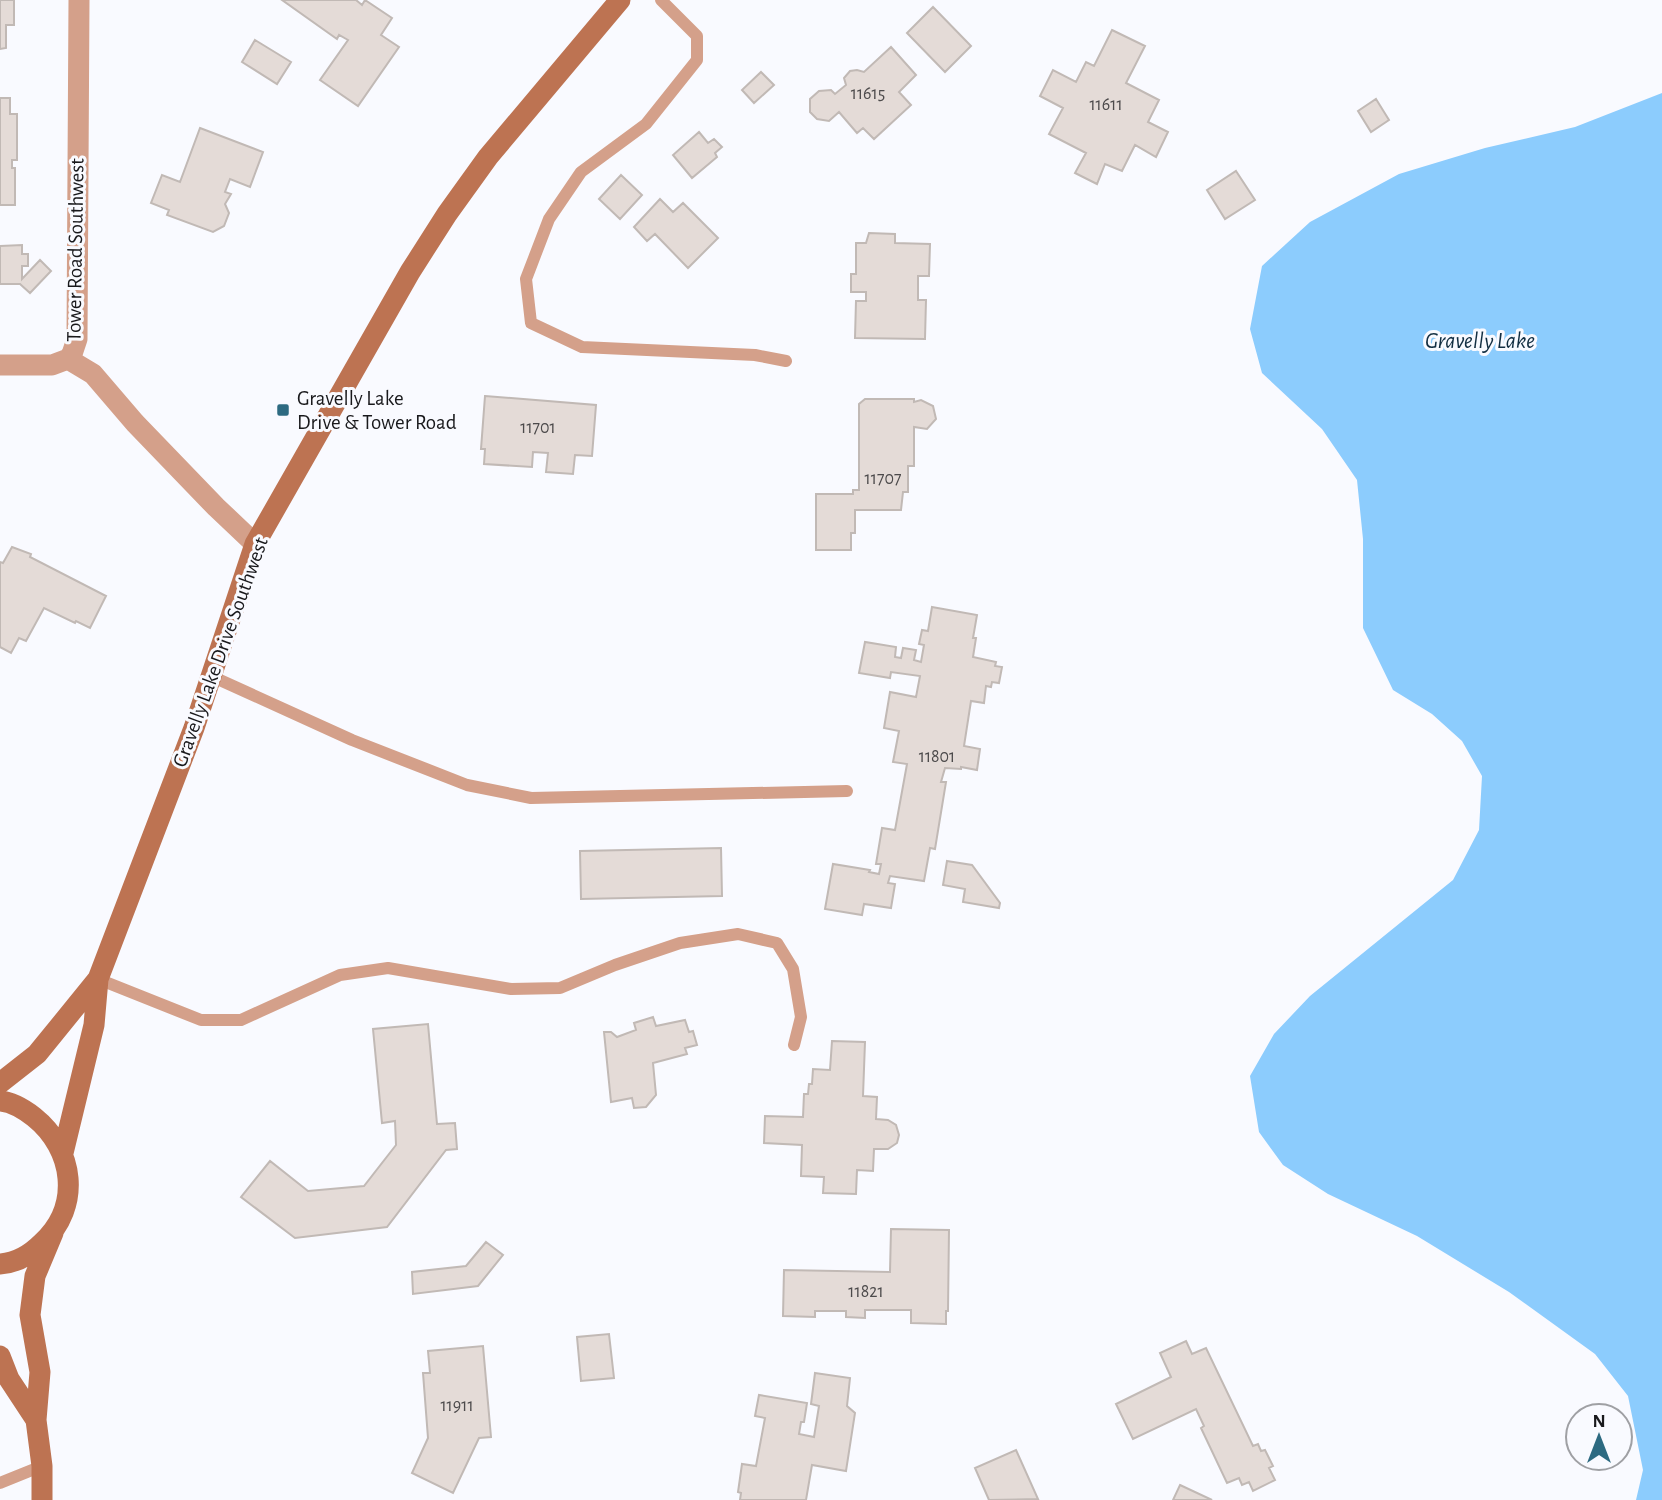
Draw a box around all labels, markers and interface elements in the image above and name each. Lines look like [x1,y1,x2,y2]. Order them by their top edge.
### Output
house number: 11615 [851,85,885,103]
house number: 11611 [1089,96,1123,114]
street label: Tower Road Southwest [63,158,88,342]
water label: Gravelly Lake [1425,330,1535,353]
place label: Gravelly Lake Drive & Tower Road [297,388,457,433]
marker: Gravelly Lake Drive & Tower Road [275,402,291,418]
house number: 11701 [520,419,556,437]
house number: 11707 [865,470,901,488]
street label: Gravelly Lake Drive Southwest [169,534,272,770]
house number: 11801 [919,748,955,766]
house number: 11821 [848,1283,884,1301]
house number: 11911 [440,1397,474,1415]
north arrow [1564,1402,1634,1472]
text: N [1592,1412,1606,1431]

